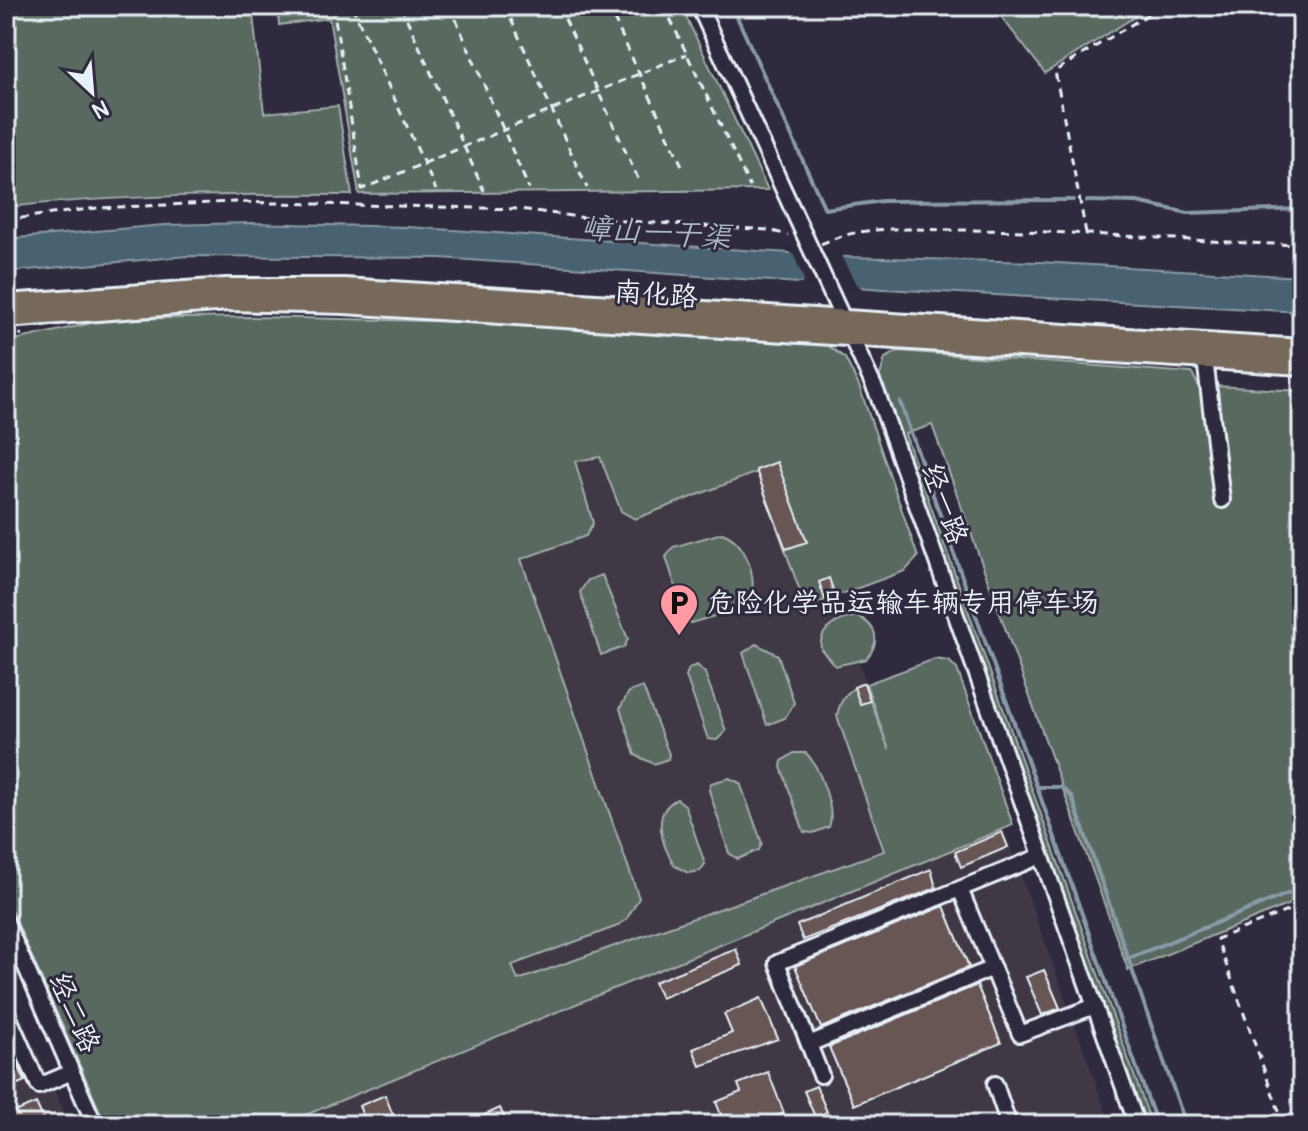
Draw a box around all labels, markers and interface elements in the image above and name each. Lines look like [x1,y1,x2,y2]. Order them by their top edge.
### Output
north arrow [52,52,132,132]
text: N [87,93,113,125]
water label: 嶂山一干渠 [580,209,735,257]
street label: 南化路 [613,275,699,315]
street label: 经一路 [913,459,975,549]
parking icon: 危险化学品运输车辆专用停车场 [658,582,700,637]
place label: 危险化学品运输车辆专用停车场 [707,586,1099,621]
street label: 经二路 [41,968,107,1058]

